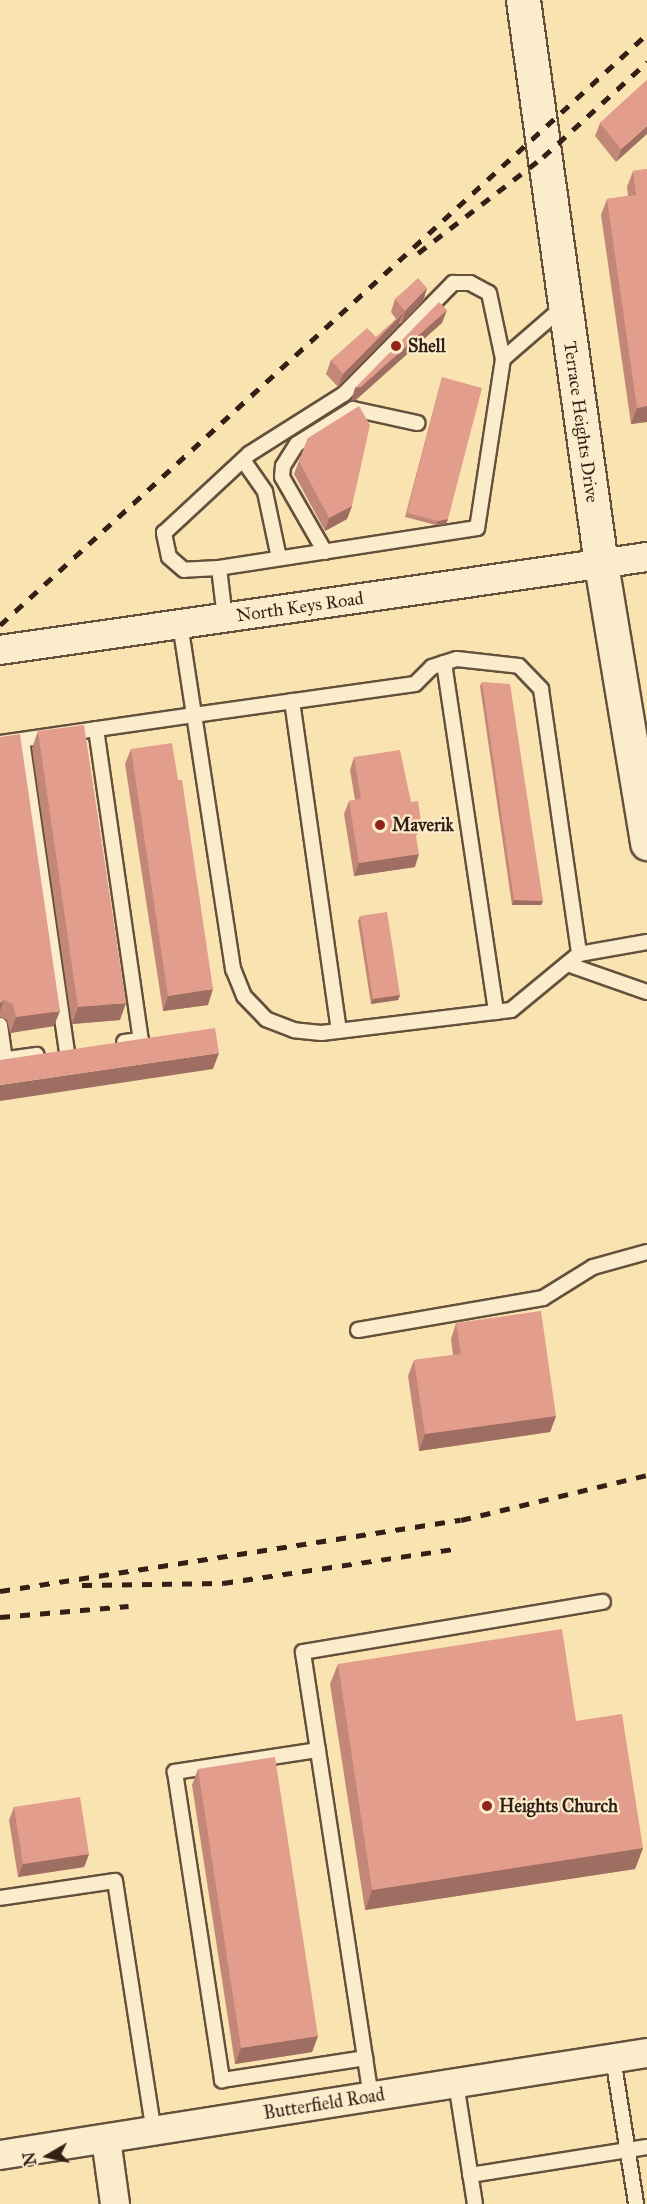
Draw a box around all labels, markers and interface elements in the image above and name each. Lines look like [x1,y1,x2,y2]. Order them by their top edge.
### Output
place label: Shell [408,335,446,357]
marker: Shell [389,339,403,353]
street label: Terrace Heights Drive [559,340,603,504]
street label: North Keys Road [235,587,365,627]
place label: Maverik [392,814,454,836]
marker: Maverik [373,818,387,832]
place label: Heights Church [499,1795,618,1817]
marker: Heights Church [480,1799,494,1813]
street label: Butterfield Road [262,2084,386,2124]
north arrow [18,2126,78,2186]
text: N [19,2151,40,2167]

